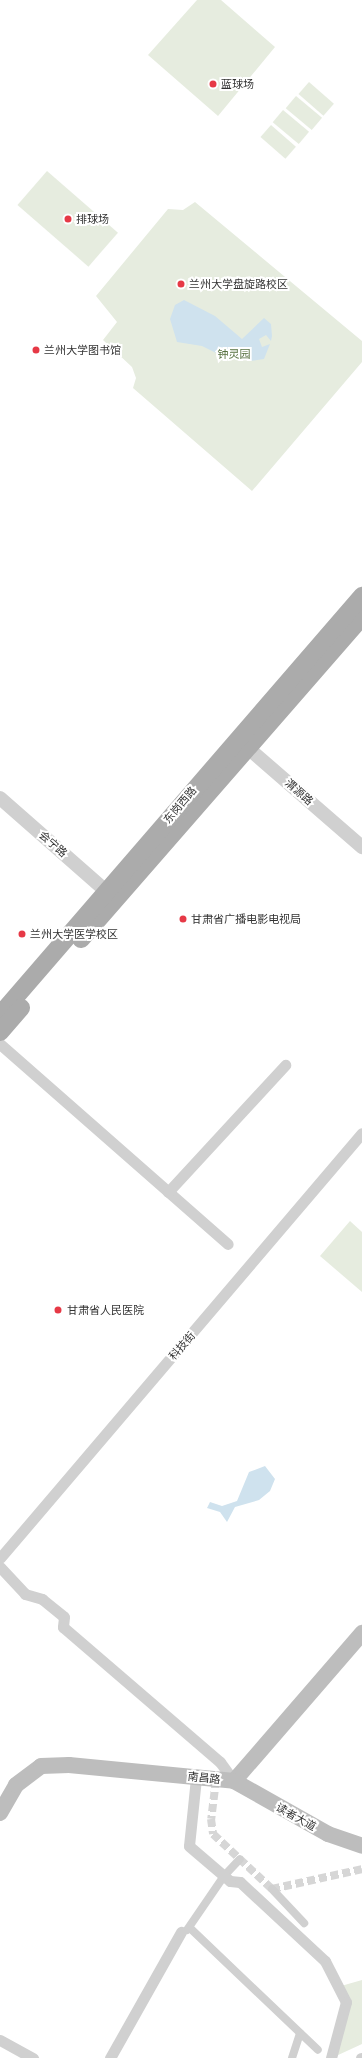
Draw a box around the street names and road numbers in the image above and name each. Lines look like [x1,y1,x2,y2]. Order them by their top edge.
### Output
street label: 渭源路 [282,776,316,808]
street label: 东岗西路 [161,784,199,826]
street label: 会宁路 [36,828,70,860]
street label: 科技街 [166,1329,198,1363]
street label: 南昌路 [187,1770,221,1786]
street label: 读者大道 [274,1801,318,1833]

